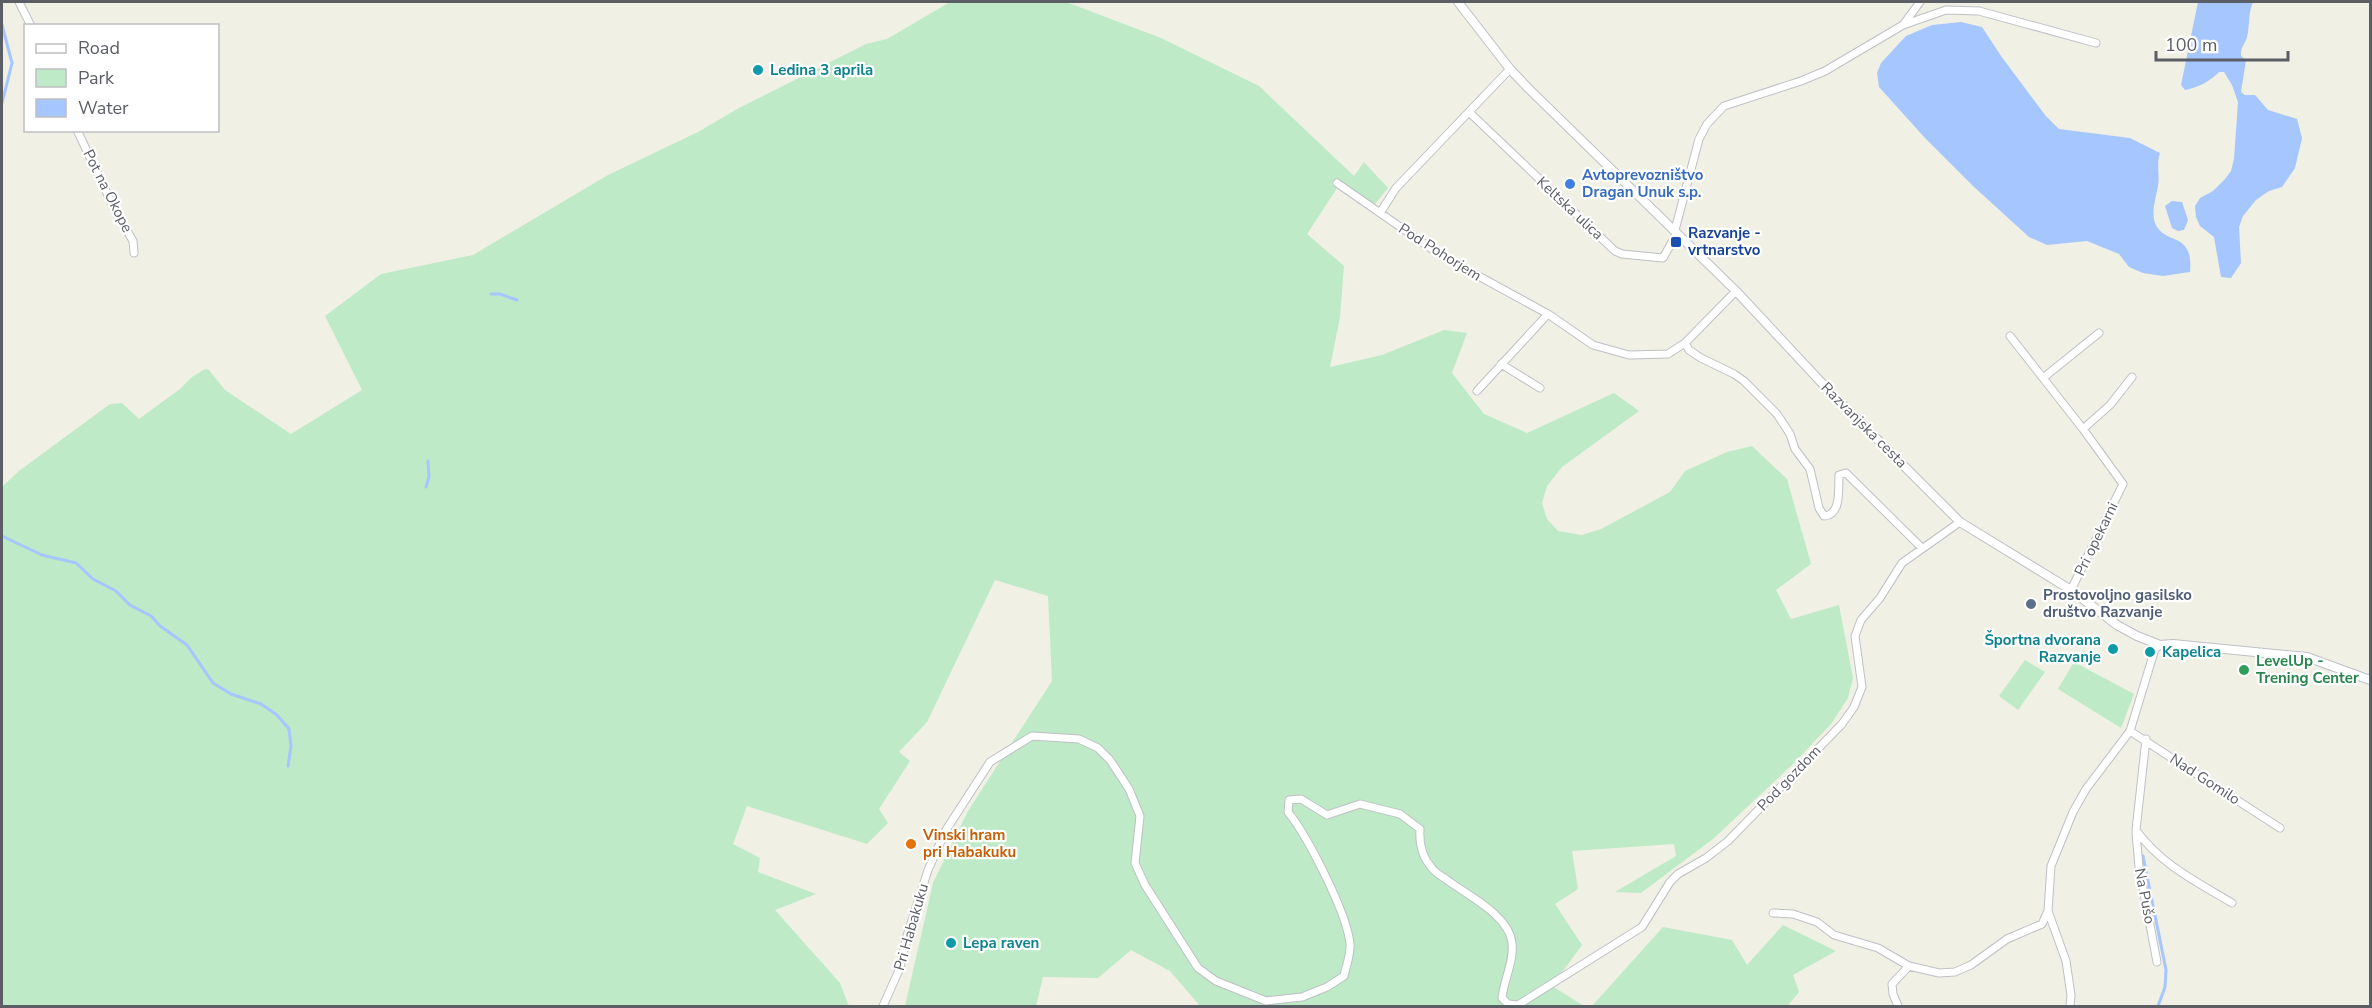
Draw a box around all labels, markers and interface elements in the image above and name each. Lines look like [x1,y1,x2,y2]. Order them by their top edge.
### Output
legend [24,24,219,132]
scale bar [2156,24,2288,62]
text: 100 m [2165,33,2217,57]
text: Road [78,36,120,60]
place label: Ledina 3 aprila [770,60,873,80]
marker: Ledina 3 aprila [751,63,765,77]
text: Park [78,66,115,90]
text: Water [78,96,129,120]
street label: Pot na Okope [78,146,138,236]
place label: Avtoprevozništvo Dragan Unuk s.p. [1582,165,1704,202]
street label: Keltska ulica [1532,172,1608,244]
marker: Avtoprevozništvo Dragan Unuk s.p. [1563,177,1577,191]
street label: Pod Pohorjem [1395,219,1485,285]
place label: Razvanje - vrtnarstvo [1687,223,1761,260]
marker: Razvanje - vrtnarstvo [1669,235,1683,249]
street label: Razvanjska cesta [1817,378,1911,472]
street label: Pri opekarni [2070,499,2122,579]
place label: Prostovoljno gasilsko društvo Razvanje [2043,585,2192,622]
marker: Prostovoljno gasilsko društvo Razvanje [2024,597,2038,611]
place label: Športna dvorana Razvanje [1984,630,2101,667]
marker: Športna dvorana Razvanje [2106,642,2120,656]
place label: Kapelica [2162,642,2221,662]
marker: Kapelica [2143,645,2157,659]
place label: LevelUp - Trening Center [2256,651,2359,688]
marker: LevelUp - Trening Center [2237,663,2251,677]
street label: Pod gozdom [1753,741,1825,815]
street label: Nad Gomilo [2166,749,2244,809]
place label: Vinski hram pri Habakuku [922,825,1016,862]
marker: Vinski hram pri Habakuku [904,837,918,851]
street label: Na Pušo [2130,866,2160,926]
street label: Pri Habakuku [889,881,933,973]
place label: Lepa raven [963,933,1039,953]
marker: Lepa raven [944,936,958,950]

